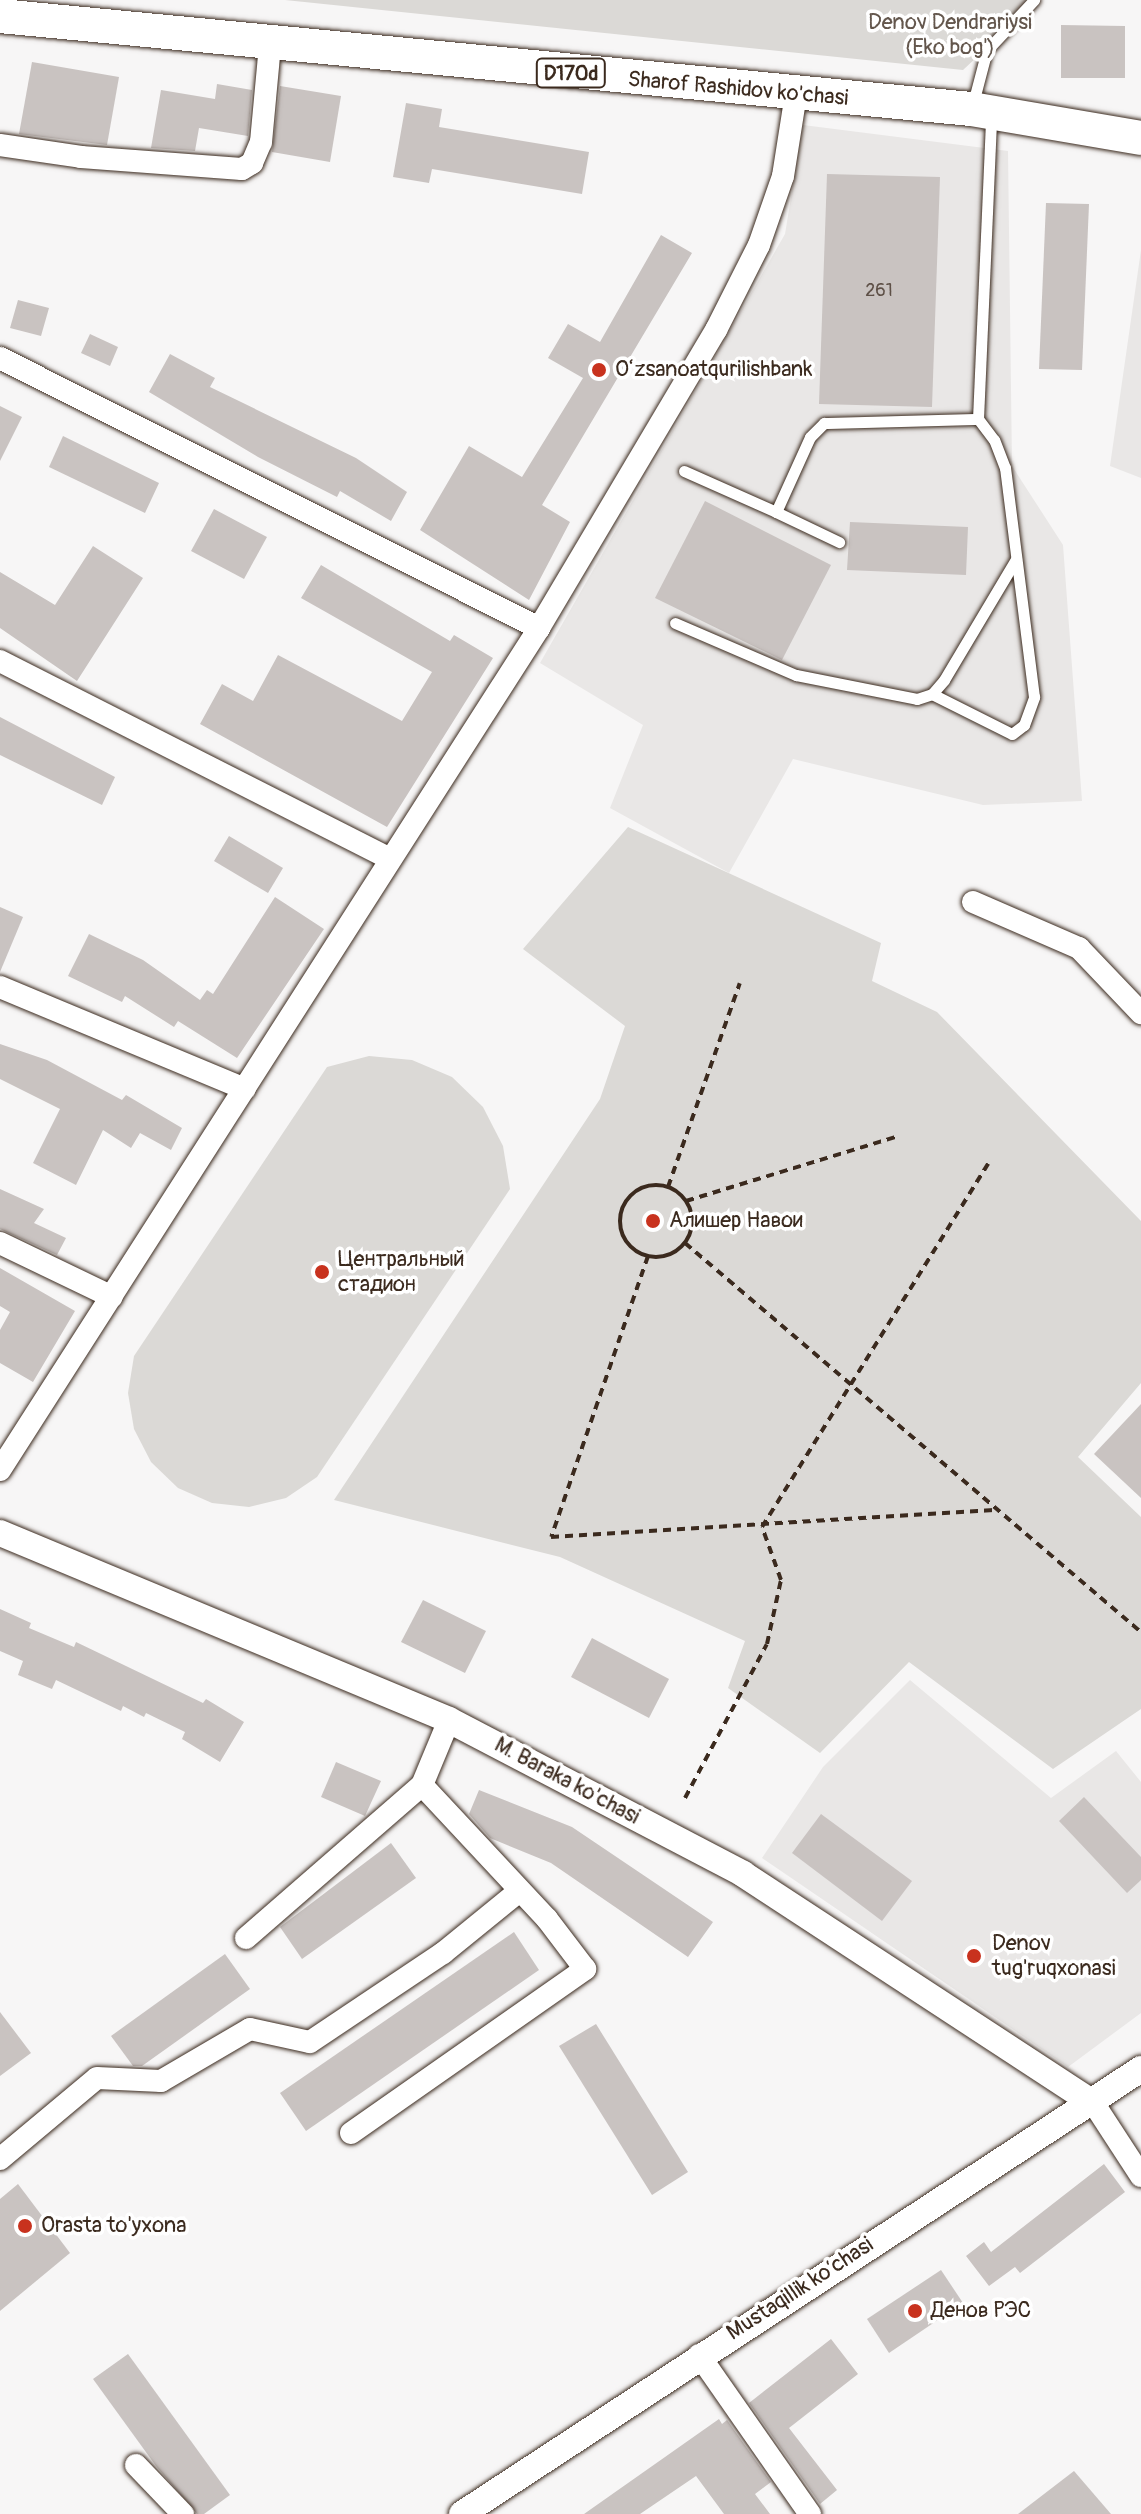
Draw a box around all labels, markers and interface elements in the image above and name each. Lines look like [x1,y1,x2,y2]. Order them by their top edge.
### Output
park label: Denov Dendrariysi (Eko bog') [868,9,1032,60]
road number: D170d [535,57,607,89]
street label: Sharof Rashidov ko'chasi [627,66,849,112]
house number: 261 [865,280,893,302]
place label: Oʻzsanoatqurilishbank [615,357,812,383]
marker: Oʻzsanoatqurilishbank [590,361,608,379]
place label: Алишер Навои [669,1208,803,1234]
marker: Алишер Навои [644,1212,662,1230]
place label: Центральный стадион [338,1246,464,1298]
marker: Центральный стадион [313,1263,331,1281]
street label: M. Baraka ko'chasi [490,1732,644,1830]
place label: Denov tug'ruqxonasi [992,1930,1116,1982]
marker: Denov tug'ruqxonasi [963,1945,985,1967]
place label: Orasta to'yxona [41,2213,186,2239]
marker: Orasta to'yxona [16,2217,34,2235]
street label: Mustaqillik ko‘chasi [722,2232,878,2346]
place label: Денов РЭС [931,2298,1031,2324]
marker: Денов РЭС [906,2302,924,2320]

